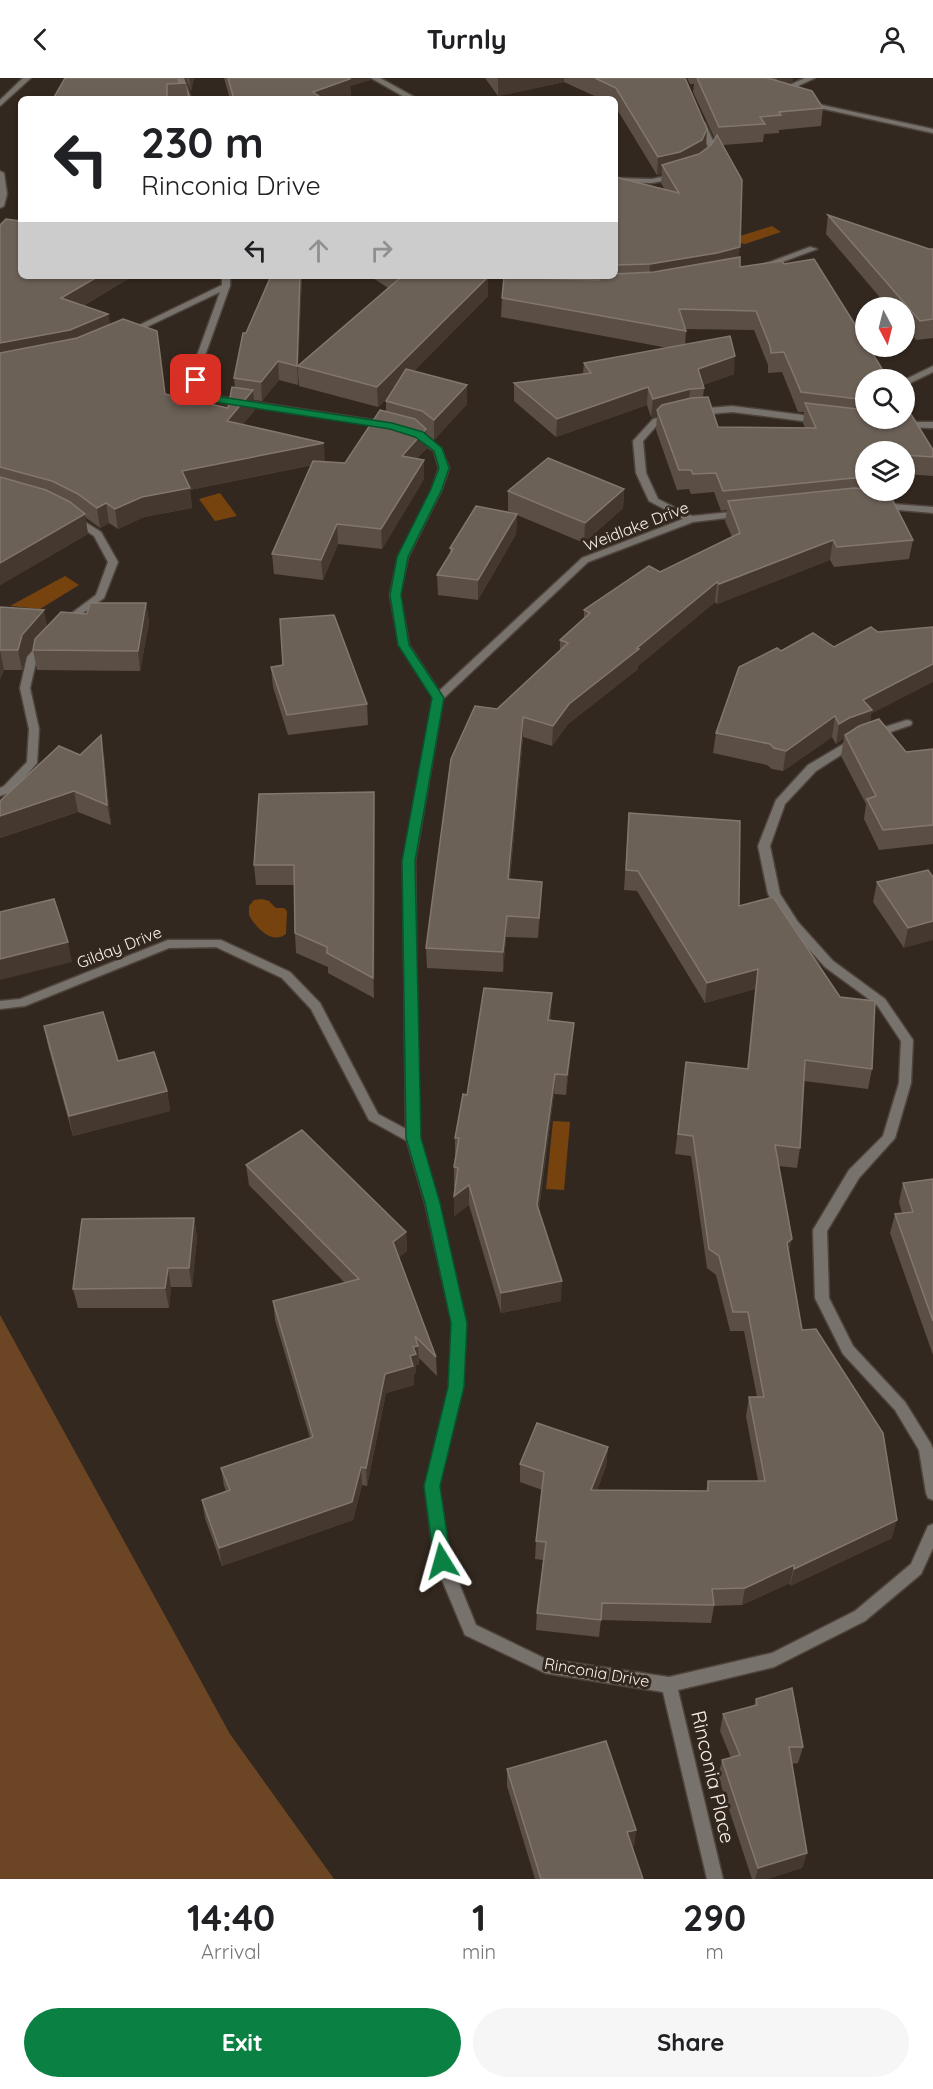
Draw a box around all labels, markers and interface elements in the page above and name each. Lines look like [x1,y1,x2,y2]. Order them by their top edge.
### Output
text: Turnly [426,22,507,56]
icon: back [24,23,57,56]
icon: person [876,23,909,56]
text: 230 m [141,116,264,169]
icon: left [42,120,120,198]
text: Rinconia Drive [141,168,321,202]
icon: left [239,234,272,267]
icon: ahead [302,234,335,267]
icon: right [365,234,398,267]
north arrow [855,297,915,357]
map controls [855,297,915,501]
pin [170,354,221,405]
icon: arrive [179,363,212,396]
button: search [855,369,915,429]
button: layers [855,441,915,501]
street label: Weidlake Drive [581,497,691,555]
street label: Gilday Drive [74,922,164,972]
position arrow [410,1529,474,1593]
street label: Rinconia Drive [543,1653,651,1691]
street label: Rinconia Place [686,1708,741,1846]
text: 14:40 [187,1895,275,1940]
text: 1 [472,1895,486,1940]
text: 290 [683,1895,746,1940]
text: Arrival [201,1939,261,1964]
text: min [462,1939,496,1964]
text: m [705,1939,724,1964]
button: Exit [24,2008,461,2077]
button: Share [473,2008,909,2077]

